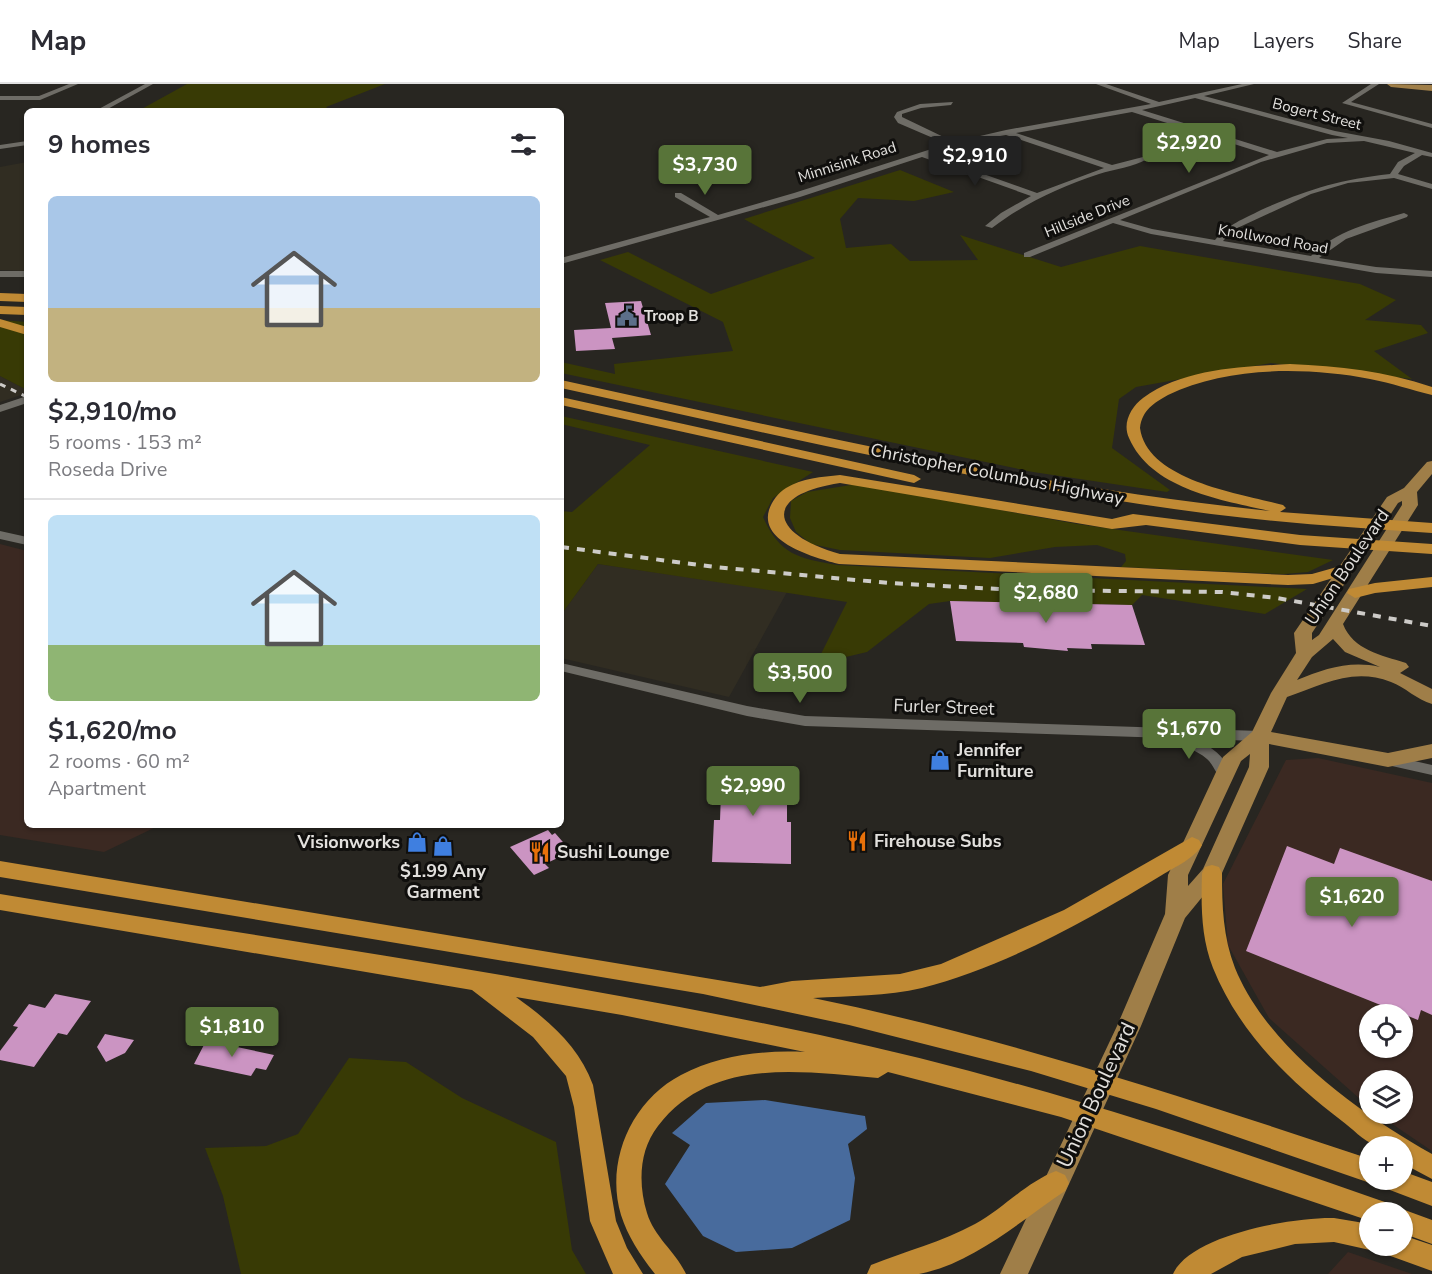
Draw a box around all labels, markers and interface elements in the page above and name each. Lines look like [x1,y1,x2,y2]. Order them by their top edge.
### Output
text: Map [30,22,86,60]
text: Map [1178,27,1220,55]
text: Layers [1253,27,1314,55]
text: Share [1347,27,1402,55]
street label: Bogert Street [1270,93,1364,135]
pin: $2,920 [1140,123,1238,174]
text: 9 homes [48,127,150,162]
icon: filters [507,128,540,161]
text: $2,920 [1157,129,1221,156]
pin: $2,910 [926,136,1024,187]
street label: Minnisink Road [795,137,899,187]
text: $2,910 [943,142,1007,169]
pin: $3,730 [656,145,754,196]
text: $3,730 [673,151,737,178]
street label: Hillside Drive [1041,190,1133,242]
street label: Knollwood Road [1216,219,1330,259]
icon: home [240,235,348,343]
public building icon: Troop B [615,304,639,328]
place label: Troop B [644,306,699,326]
text: $2,910/mo [48,394,177,429]
text: 5 rooms · 153 m² [48,429,202,456]
street label: Christopher Columbus Highway [868,438,1126,510]
text: Roseda Drive [48,456,167,483]
street label: Union Boulevard [1299,504,1395,630]
icon: home [240,554,348,662]
pin: $2,680 [997,573,1095,624]
text: $2,680 [1014,579,1078,606]
pin: $3,500 [751,653,849,704]
text: $3,500 [768,659,832,686]
street label: Furler Street [893,693,996,721]
pin: $1,670 [1140,709,1238,760]
text: $1,620/mo [48,713,177,748]
text: $1,670 [1157,715,1221,742]
place label: Jennifer Furniture [956,738,1034,783]
text: 2 rooms · 60 m² [48,748,190,775]
shop icon: Jennifer Furniture [928,748,952,772]
pin: $2,990 [704,766,802,817]
text: $2,990 [721,772,785,799]
text: Apartment [48,775,146,802]
restaurant icon: Firehouse Subs [845,829,869,853]
place label: Firehouse Subs [874,829,1002,853]
place label: Visionworks [297,830,400,854]
shop icon: Visionworks [405,830,429,854]
shop icon: $1.99 Any Garment [431,834,455,858]
restaurant icon: Sushi Lounge [528,840,552,864]
place label: Sushi Lounge [557,840,670,864]
place label: $1.99 Any Garment [400,859,486,904]
pin: $1,620 [1303,877,1401,928]
text: $1,620 [1320,883,1384,910]
map controls [1359,1004,1413,1256]
button: locate [1359,1004,1413,1058]
pin: $1,810 [183,1007,281,1058]
text: $1,810 [200,1013,264,1040]
street label: Union Boulevard [1050,1018,1142,1172]
button: layers [1359,1070,1413,1124]
button: + [1359,1136,1413,1190]
button: − [1359,1202,1413,1256]

